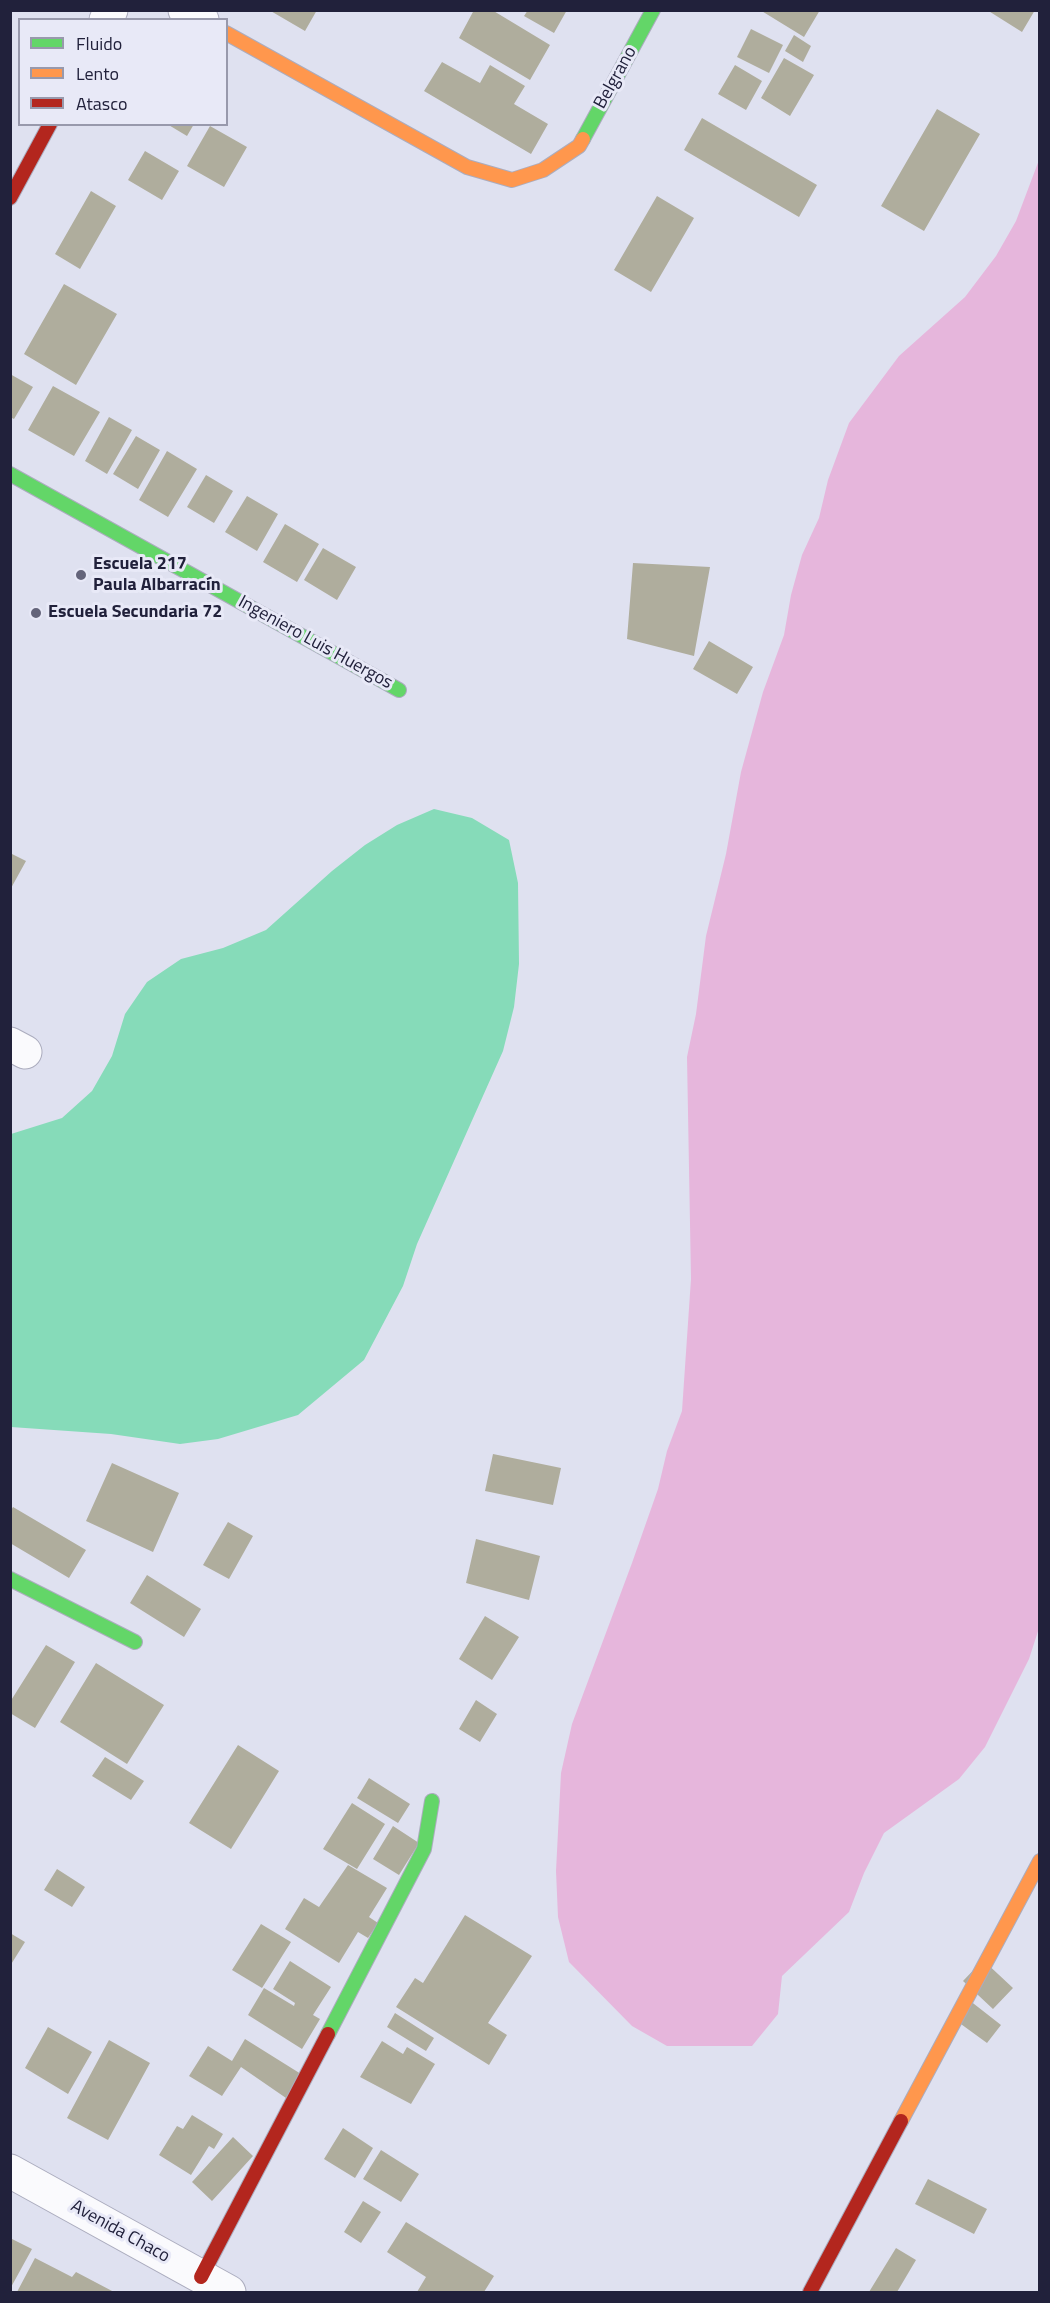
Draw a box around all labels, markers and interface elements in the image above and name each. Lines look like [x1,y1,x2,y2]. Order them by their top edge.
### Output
legend [18,18,228,126]
text: Fluido [76,30,122,57]
street label: Belgrano [590,43,642,113]
text: Lento [76,60,119,87]
text: Atasco [76,90,127,117]
place label: Escuela 217 Paula Albarracín [93,554,221,596]
marker: Escuela 217 Paula Albarracín [74,568,88,582]
street label: Ingeniero Luis Huergos [234,592,396,694]
place label: Escuela Secundaria 72 [48,602,222,624]
marker: Escuela Secundaria 72 [29,606,43,620]
street label: Avenida Chaco [67,2196,173,2268]

